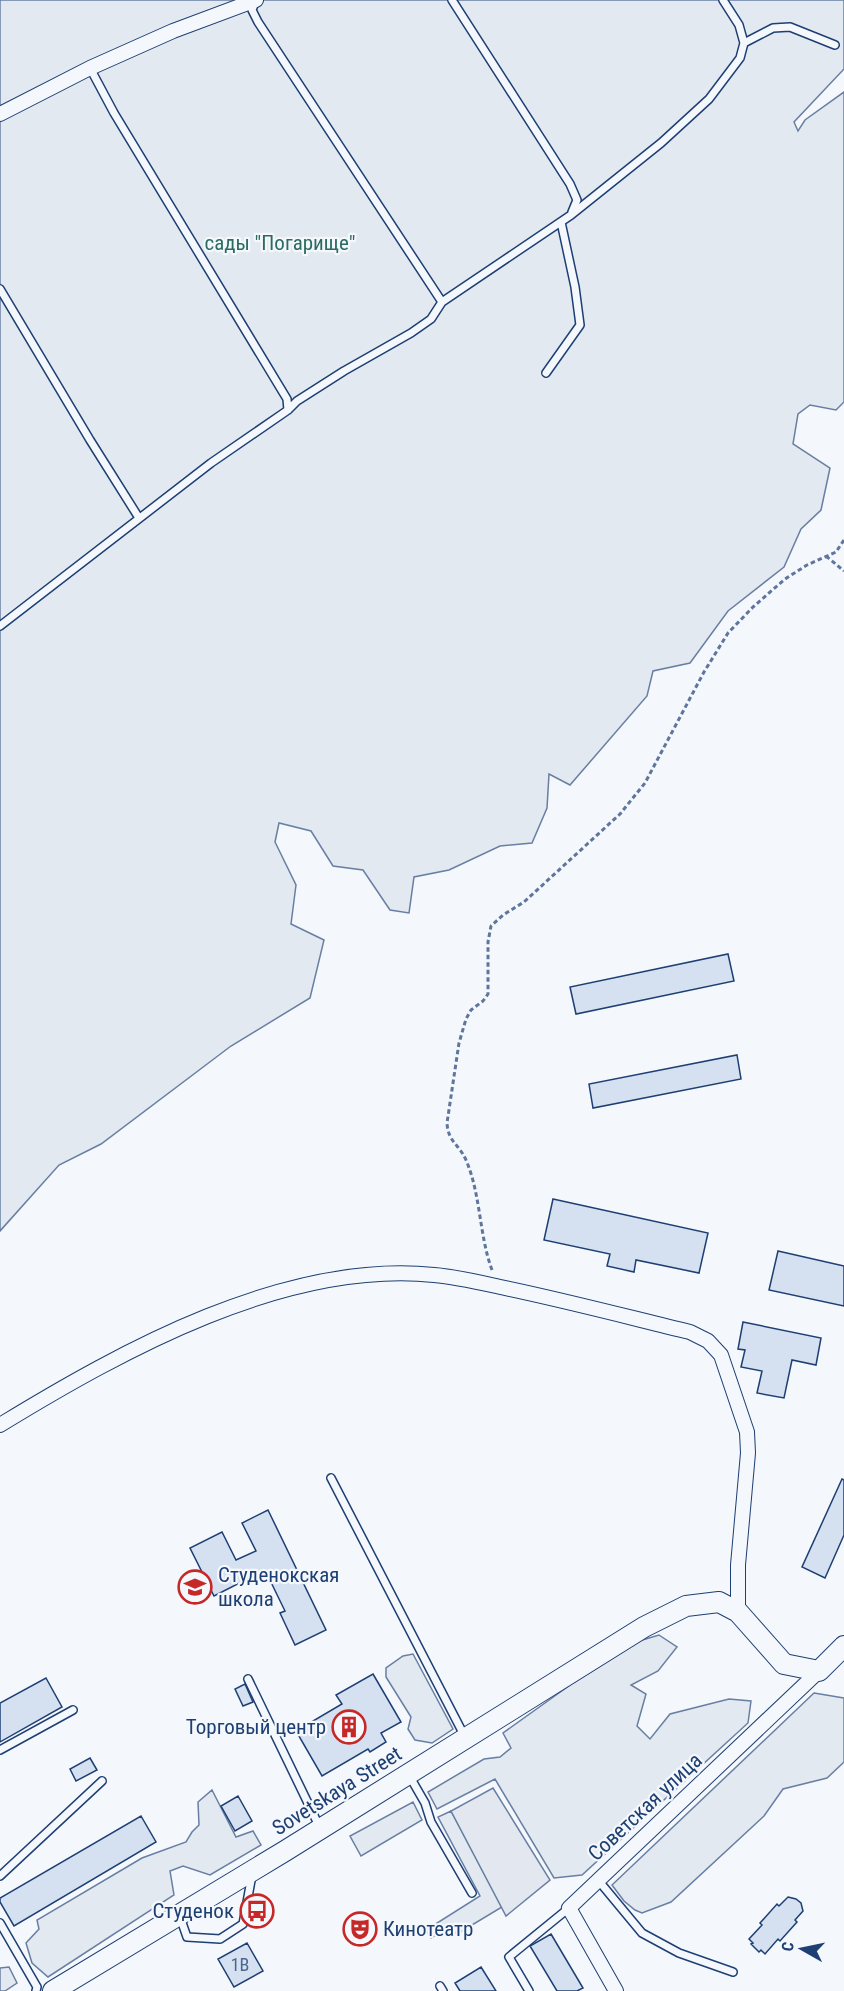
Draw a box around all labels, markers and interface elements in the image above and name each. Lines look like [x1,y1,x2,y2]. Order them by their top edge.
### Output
park label: сады "Погарище" [204,231,356,255]
place label: Студенокская школа [218,1563,339,1611]
school or university icon: Студенокская школа [177,1569,213,1605]
building icon: Торговый центр [331,1709,367,1745]
place label: Торговый центр [186,1715,326,1739]
street label: Sovetskaya Street [268,1742,406,1840]
street label: Советская улица [583,1748,707,1866]
bus stop icon: Студенок [239,1893,275,1929]
place label: Студенок [152,1899,234,1923]
theatre icon: Кинотеатр [342,1911,378,1947]
place label: Кинотеатр [383,1917,473,1941]
north arrow [772,1919,832,1979]
text: С [778,1941,798,1953]
house number: 1В [231,1954,249,1975]

